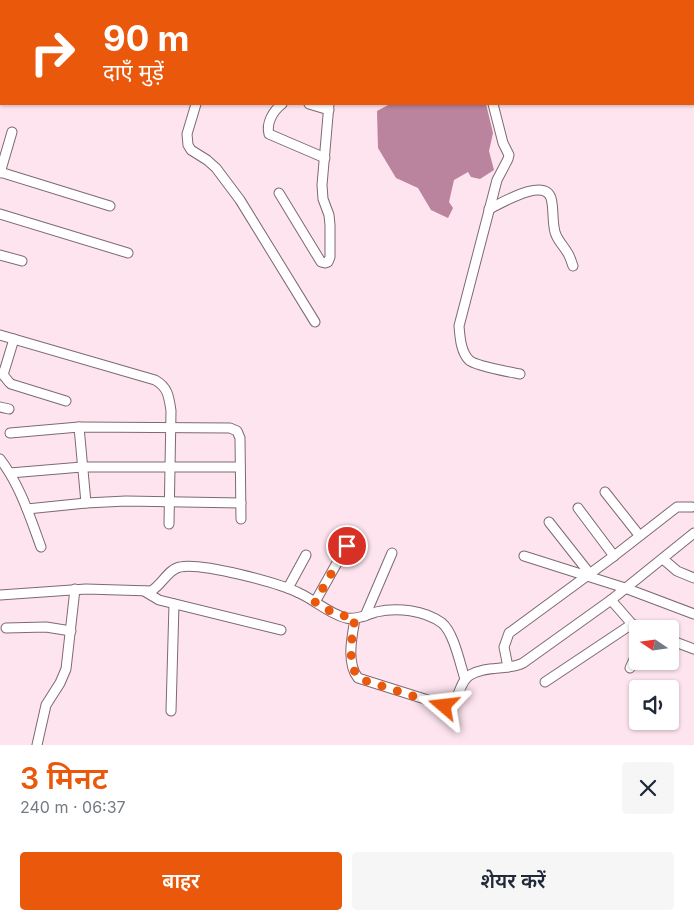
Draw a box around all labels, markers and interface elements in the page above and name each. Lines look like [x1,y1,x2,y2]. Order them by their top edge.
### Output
text: 90 m [103,17,190,59]
icon: right [20,20,85,85]
text: दाएँ मुड़ें [103,59,164,85]
pin [326,525,368,567]
icon: arrive [333,532,361,560]
north arrow [629,620,679,670]
map controls [629,620,679,730]
position arrow [417,679,469,731]
button: sound [629,680,679,730]
text: 3 मिनट [20,760,108,796]
button: close [622,762,674,814]
text: 240 m · 06:37 [20,797,126,817]
button: बाहर [20,852,342,910]
button: शेयर करें [352,852,674,910]

